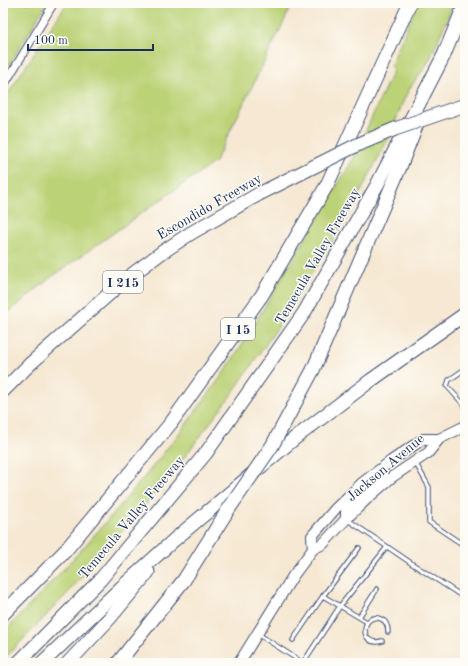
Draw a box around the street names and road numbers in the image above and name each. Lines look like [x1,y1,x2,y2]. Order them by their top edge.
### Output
street label: Escondido Freeway [155,171,265,242]
street label: Temecula Valley Freeway [273,185,363,327]
road number: I 215 [103,271,143,293]
road number: I 15 [221,318,255,340]
street label: Jackson Avenue [344,431,427,504]
street label: Temecula Valley Freeway [76,453,188,582]

